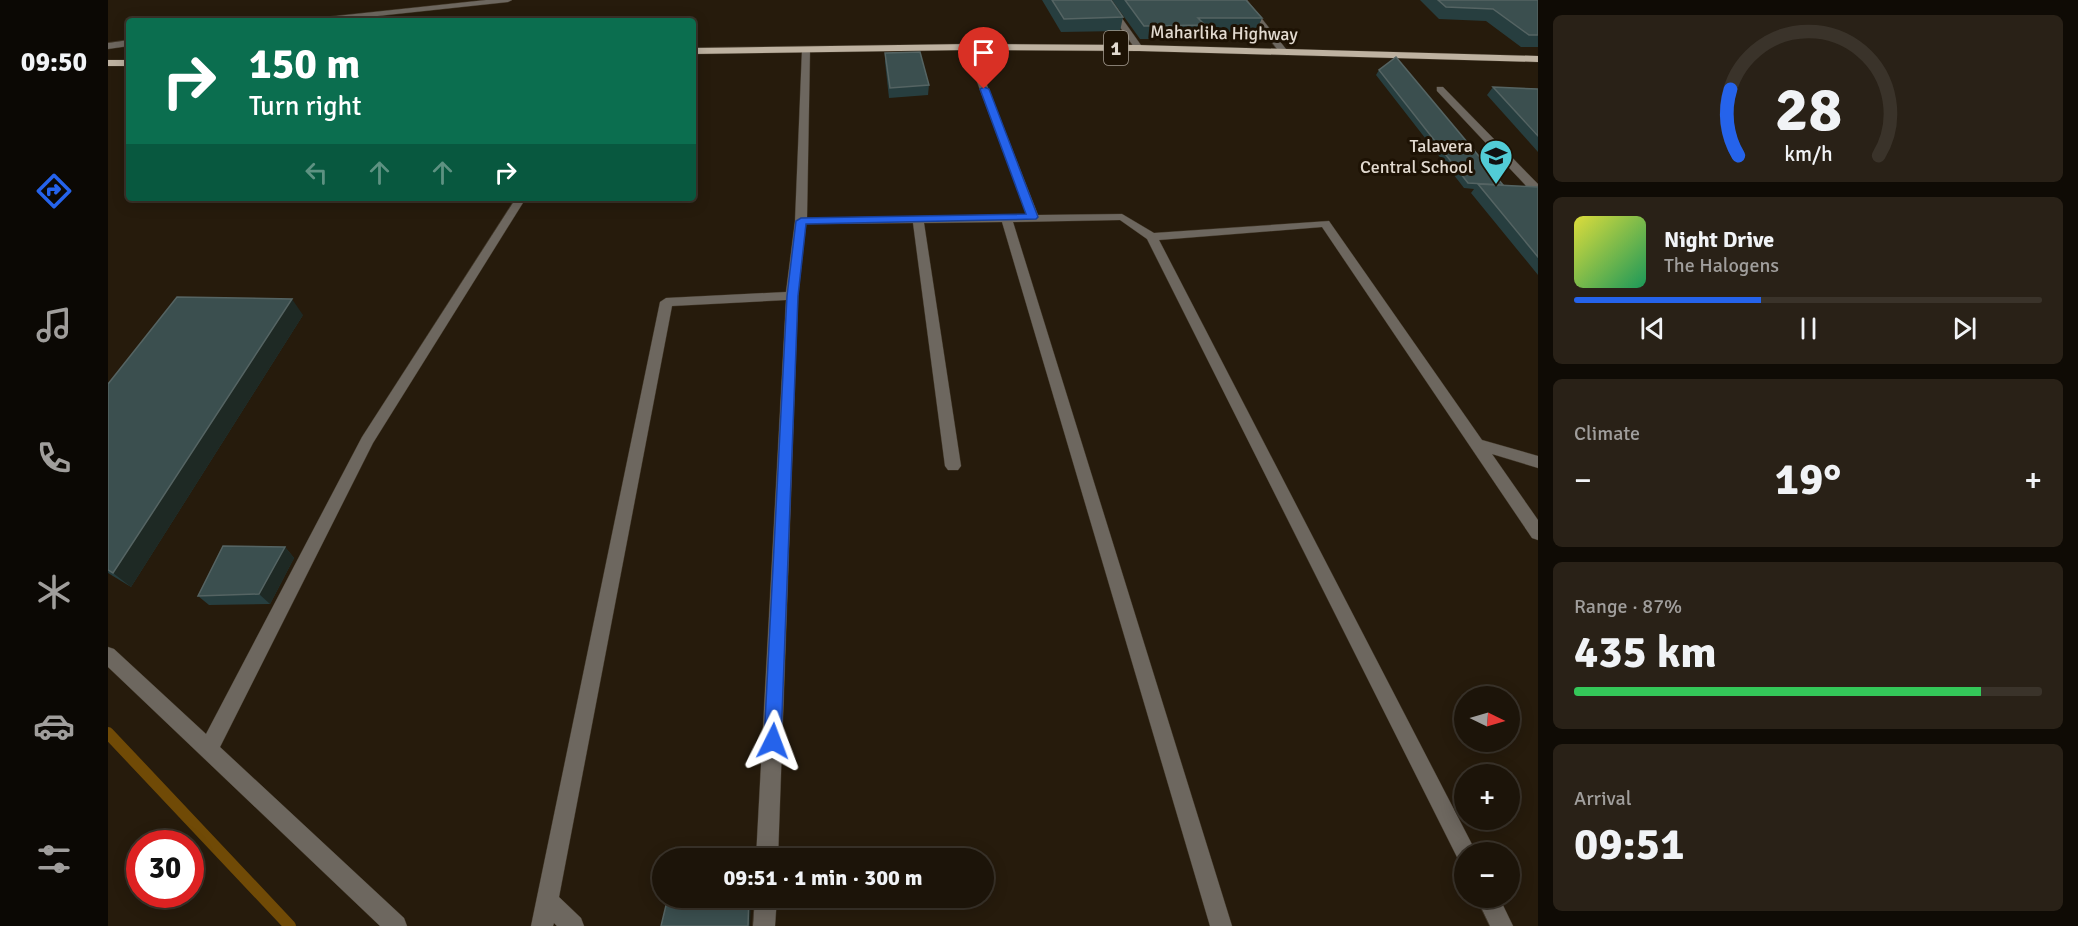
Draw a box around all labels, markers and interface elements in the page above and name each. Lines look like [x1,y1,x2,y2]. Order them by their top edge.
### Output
street label: Maharlika Highway [1150,21,1299,45]
pin [958,27,1009,89]
road number: 1 [1104,31,1128,65]
icon: arrive [967,36,1000,69]
text: 150 m [249,39,360,90]
icon: right [150,42,228,120]
text: 09:50 [21,46,87,79]
text: 28 [1774,71,1842,148]
text: Turn right [249,90,362,123]
place label: Talavera Central School [1360,135,1473,178]
school or university icon: Talavera Central School [1478,138,1514,185]
text: km/h [1784,141,1832,167]
icon: left [300,156,333,189]
icon: ahead [363,156,396,189]
icon: ahead [426,156,459,189]
icon: right [489,156,522,189]
icon: directions [33,170,75,212]
text: Night Drive [1664,226,1774,253]
text: The Halogens [1664,253,1779,278]
icon: music [33,304,75,346]
icon: previous [1636,312,1669,345]
icon: pause [1792,312,1825,345]
icon: next [1948,312,1981,345]
text: Climate [1574,421,1640,446]
icon: phone [33,437,75,479]
text: 19° [1775,452,1841,507]
text: − [1574,460,1592,501]
text: + [2024,460,2042,501]
icon: climate [33,571,75,613]
text: Range · 87% [1574,594,1682,619]
text: 435 km [1574,625,1717,680]
north arrow [1454,686,1520,752]
map controls [1454,686,1520,908]
icon: car [33,705,75,747]
position arrow [741,709,805,773]
button: + [1454,764,1520,830]
text: Arrival [1574,786,1632,811]
text: 09:51 [1574,817,1684,872]
speed limit sign: 30 [126,830,204,908]
icon: filters [33,838,75,880]
button: − [1454,842,1520,908]
text: 09:51 · 1 min · 300 m [723,864,923,891]

